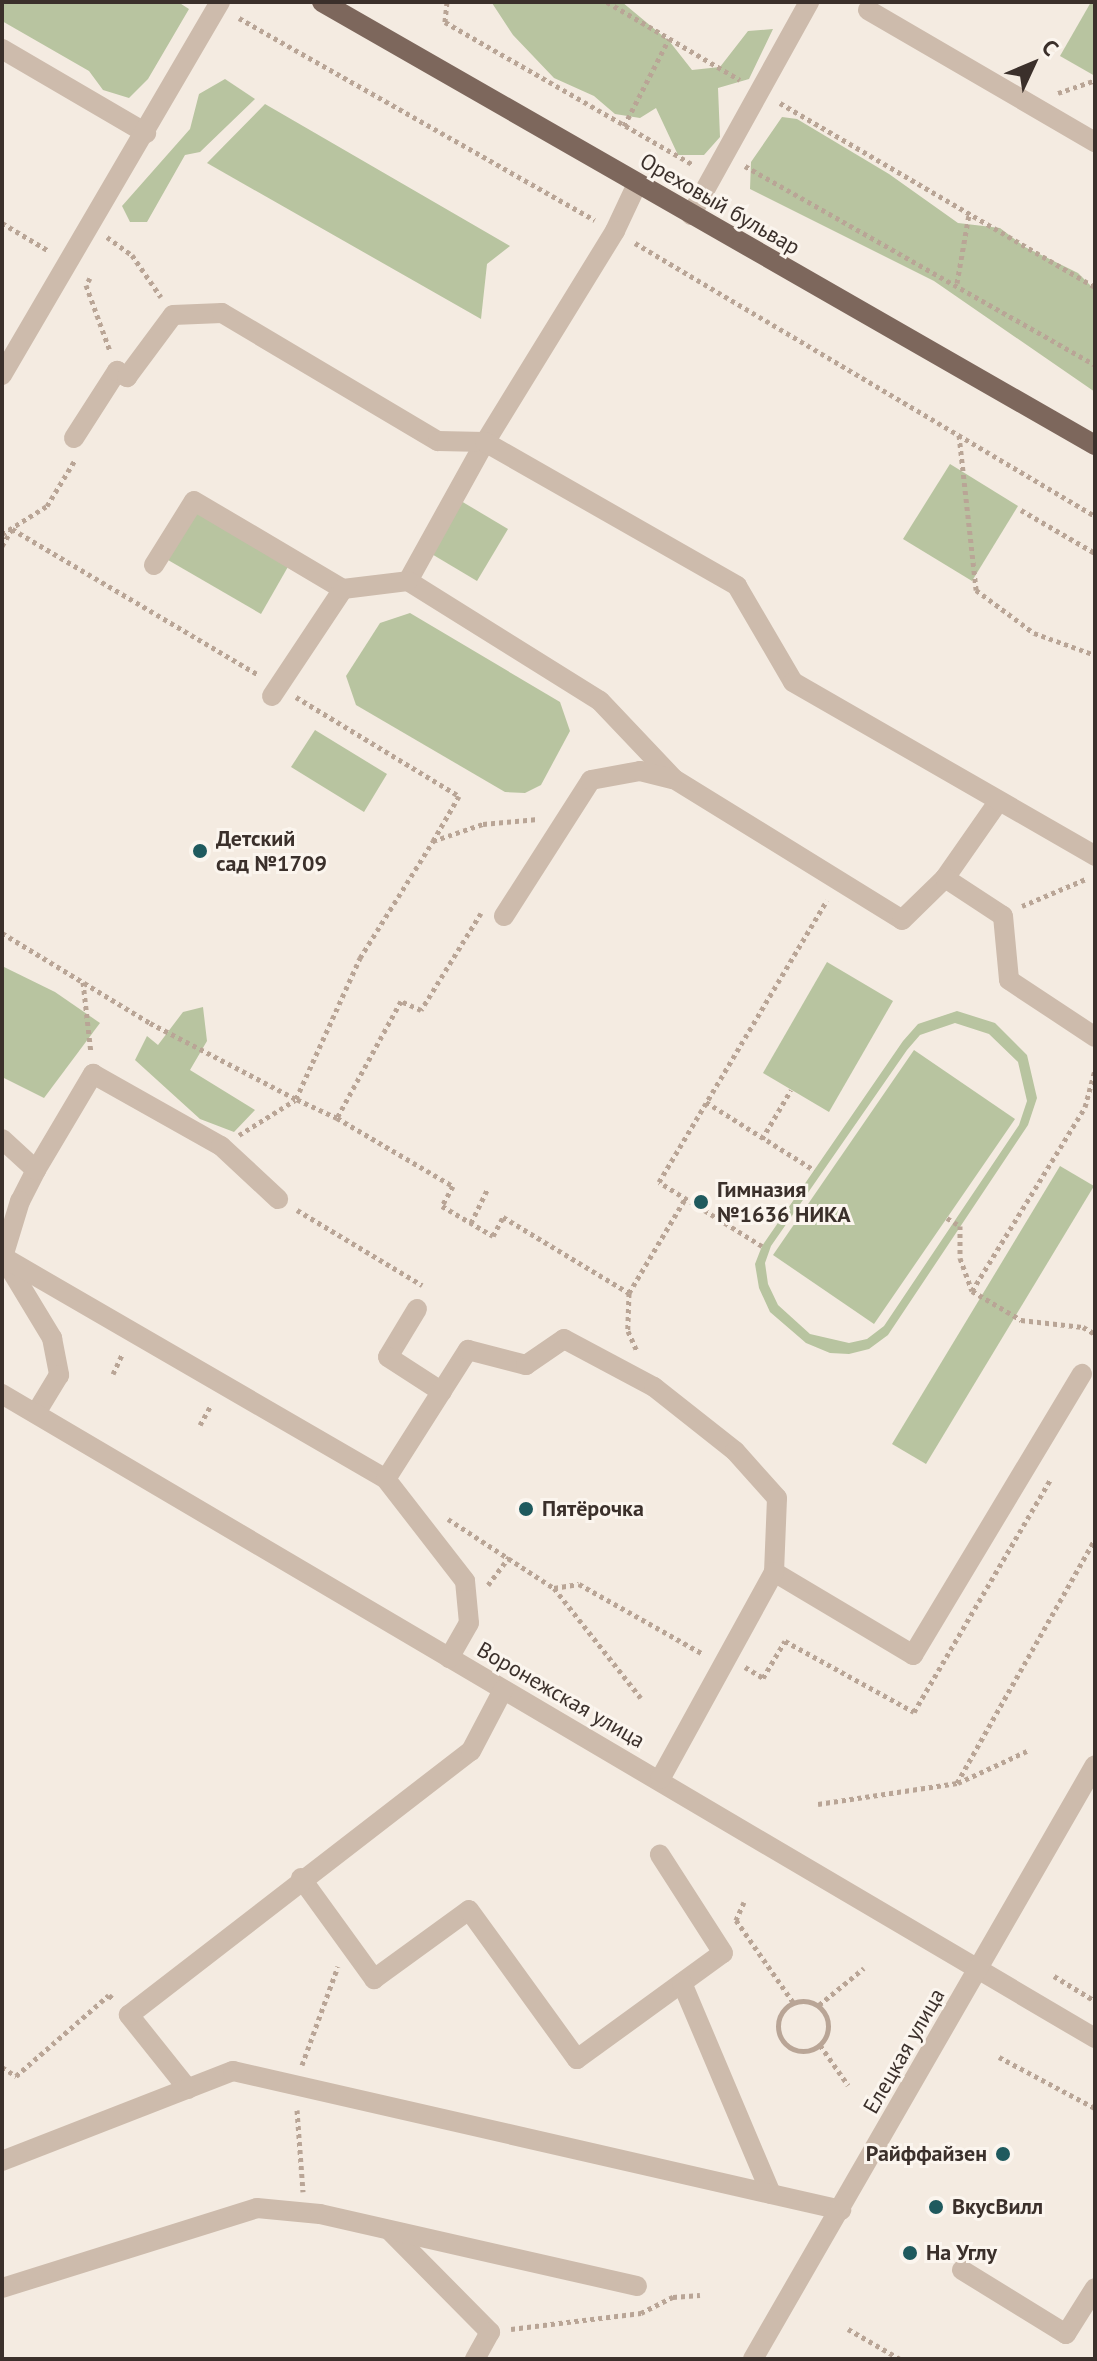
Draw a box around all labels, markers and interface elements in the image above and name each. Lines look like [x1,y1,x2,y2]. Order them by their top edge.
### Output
north arrow [993,24,1073,104]
text: С [1036,33,1065,61]
street label: Ореховый бульвар [635,148,805,260]
place label: Детский сад №1709 [216,825,327,876]
marker: Детский сад №1709 [191,842,209,860]
place label: Гимназия №1636 НИКА [717,1176,851,1228]
marker: Гимназия №1636 НИКА [692,1193,710,1211]
place label: Пятёрочка [542,1496,644,1522]
marker: Пятёрочка [517,1500,535,1518]
street label: Воронежская улица [472,1636,650,1754]
street label: Елецкая улица [858,1984,950,2118]
place label: Райффайзен [866,2141,987,2167]
marker: Райффайзен [994,2145,1012,2163]
place label: ВкусВилл [952,2194,1043,2220]
marker: ВкусВилл [927,2198,945,2216]
place label: На Углу [926,2240,998,2266]
marker: На Углу [901,2244,919,2262]

